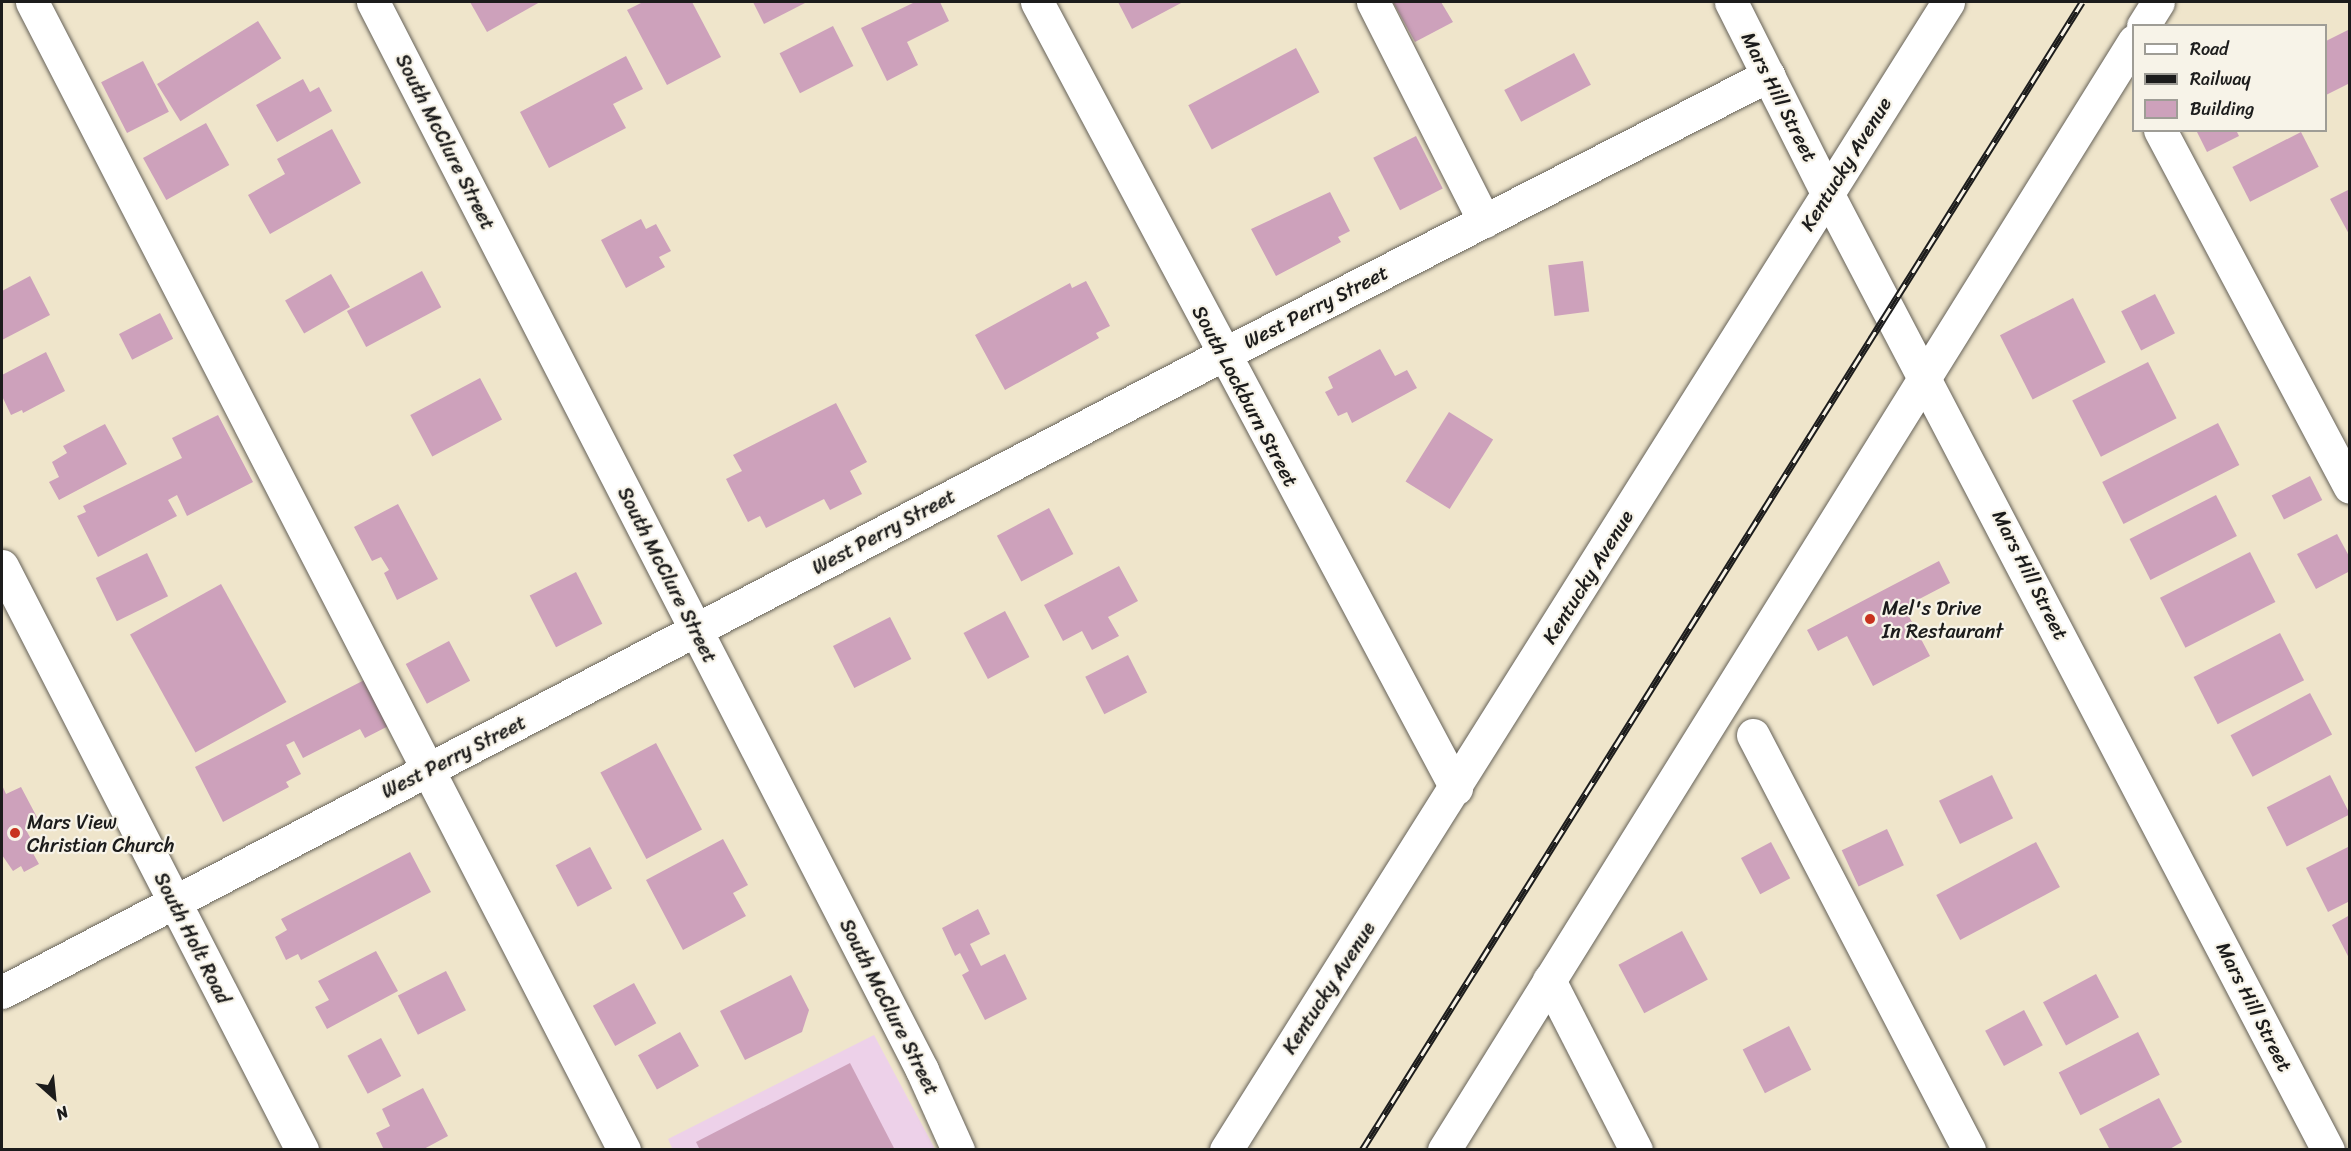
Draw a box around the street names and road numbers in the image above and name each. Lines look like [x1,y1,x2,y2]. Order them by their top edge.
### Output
street label: Mars Hill Street [1736,28,1822,166]
street label: South McClure Street [390,50,500,234]
street label: Kentucky Avenue [1795,93,1897,235]
street label: West Perry Street [1239,260,1393,354]
street label: South Lockburn Street [1187,301,1303,491]
street label: South McClure Street [612,483,722,667]
street label: West Perry Street [807,484,961,580]
street label: Kentucky Avenue [1537,506,1639,648]
street label: Mars Hill Street [1987,506,2073,644]
street label: West Perry Street [377,710,531,804]
street label: South Holt Road [148,868,236,1008]
street label: South McClure Street [834,915,944,1099]
street label: Kentucky Avenue [1277,917,1381,1059]
street label: Mars Hill Street [2211,938,2297,1076]

